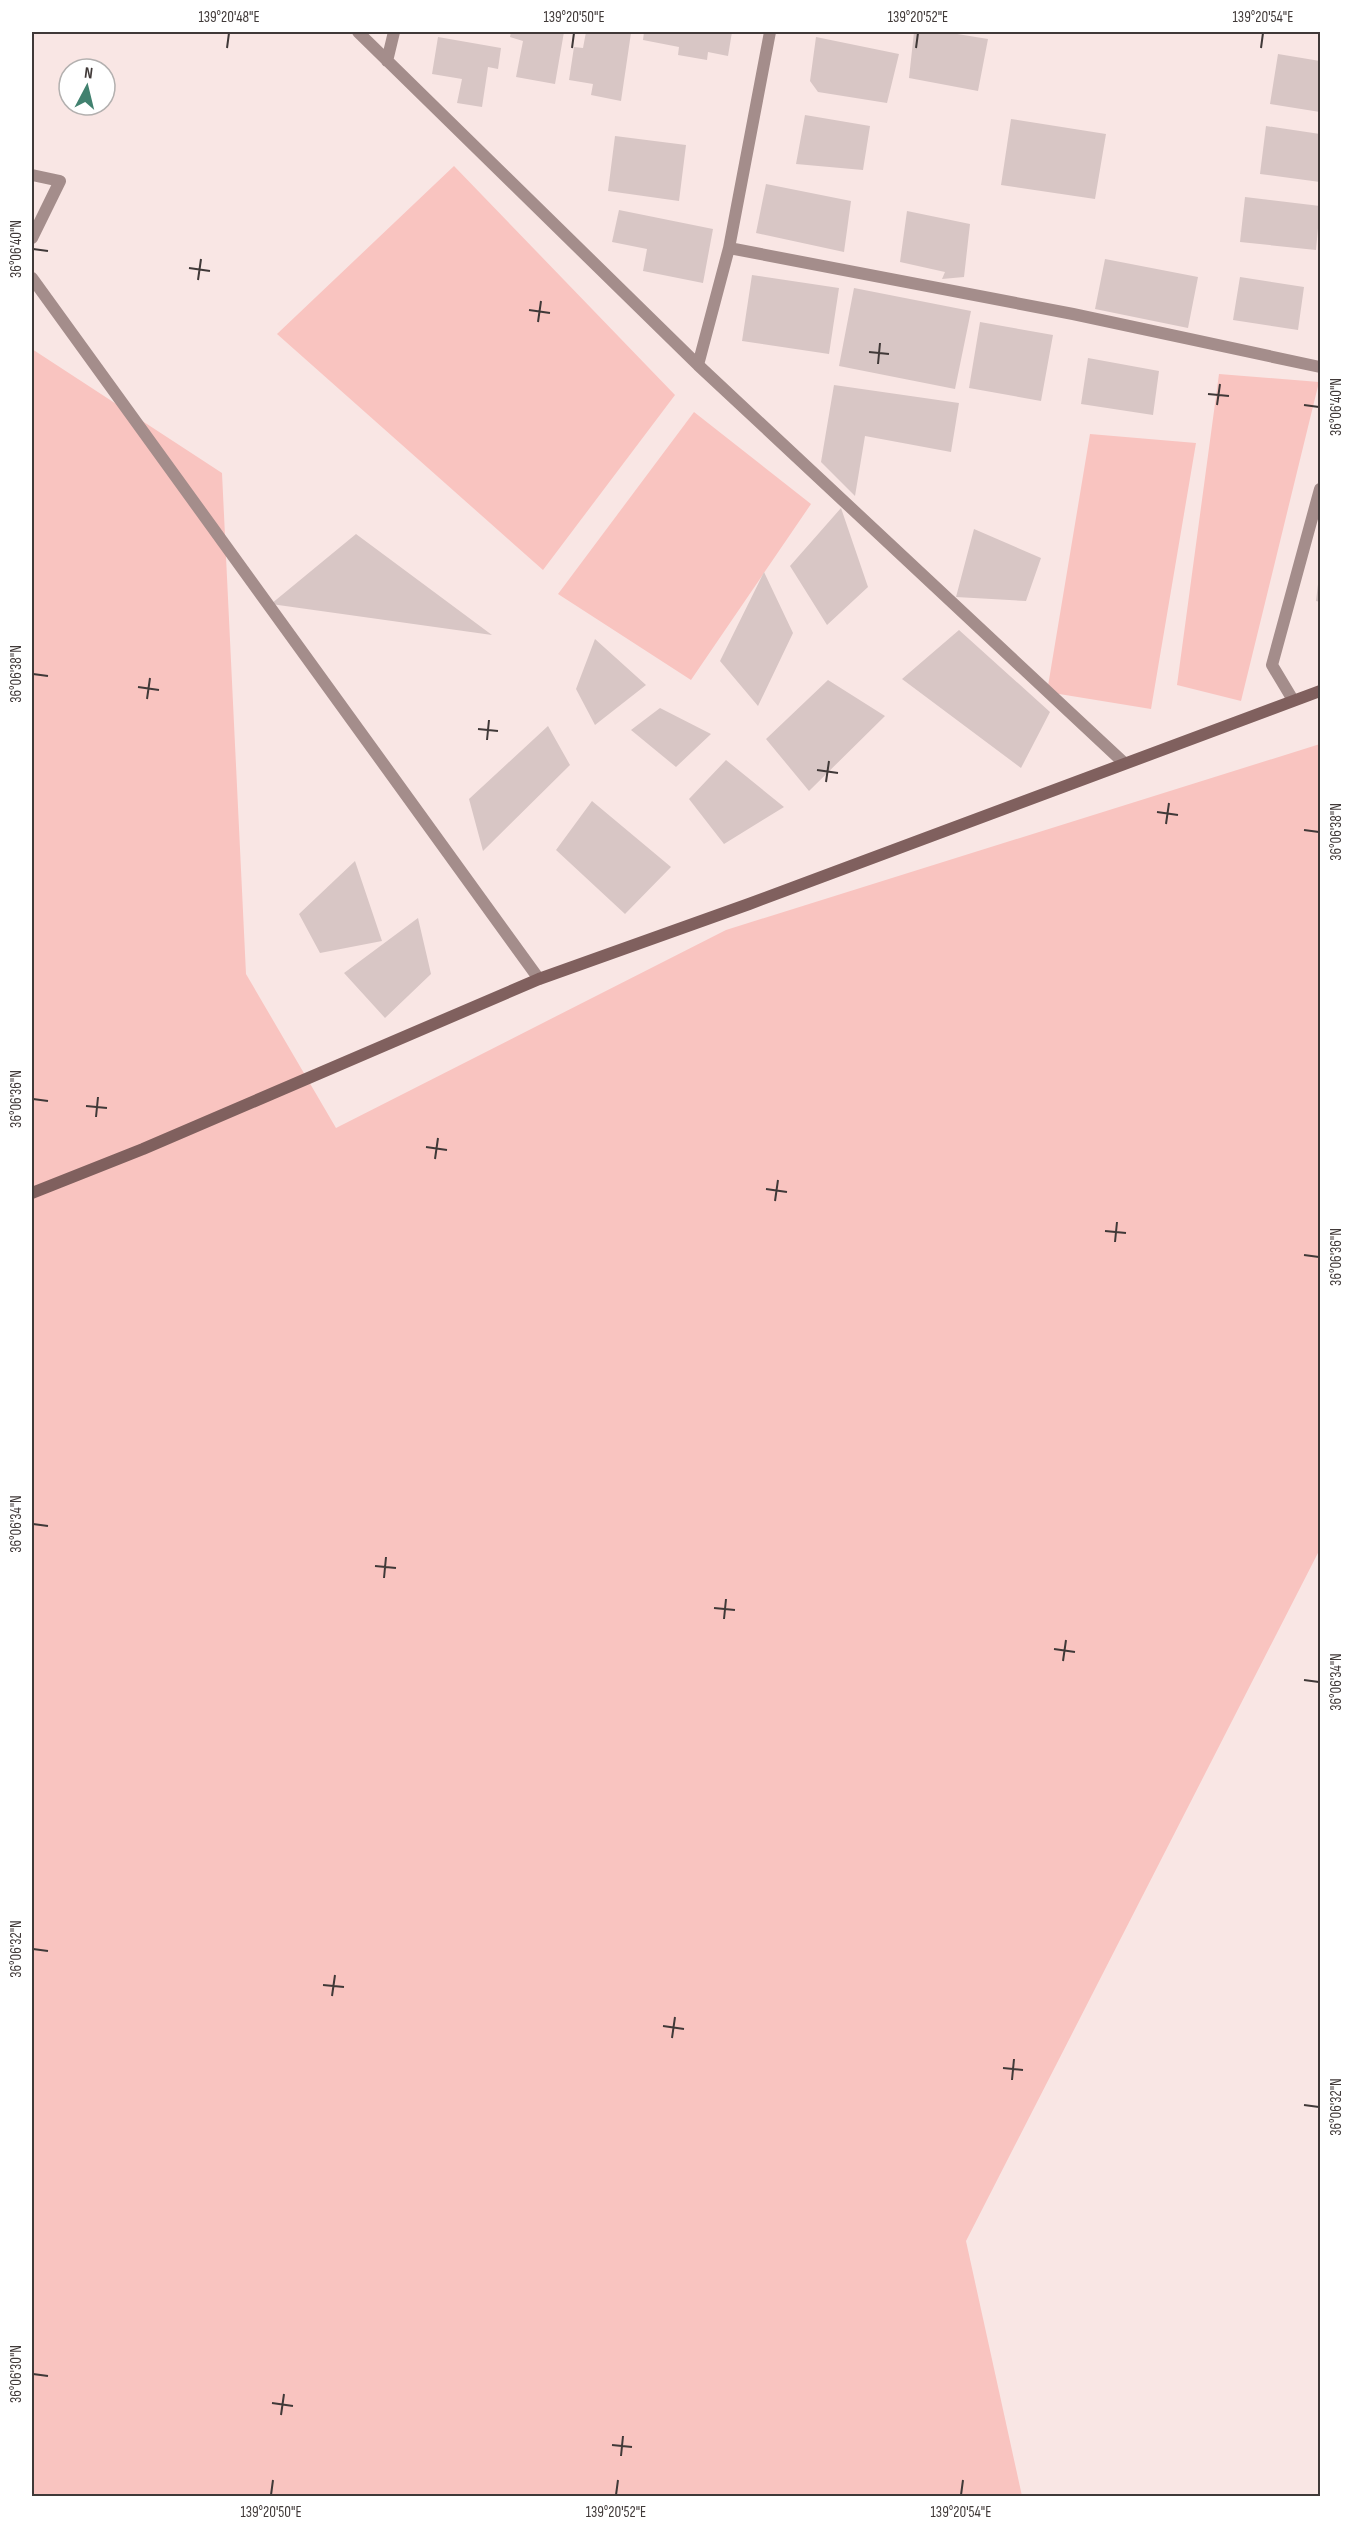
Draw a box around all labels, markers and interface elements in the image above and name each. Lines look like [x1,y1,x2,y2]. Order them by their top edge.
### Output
text: 139°20'48"E [198,8,260,27]
text: 139°20'50"E [543,8,605,27]
text: 139°20'52"E [888,8,948,27]
text: 139°20'54"E [1233,8,1293,27]
north arrow [57,57,117,117]
text: N [83,64,94,84]
text: 36°06'40"N [7,220,26,278]
text: 36°06'40"N [1327,378,1346,436]
text: 36°06'38"N [7,645,26,703]
text: 36°06'38"N [1327,803,1346,861]
text: 36°06'36"N [7,1070,26,1128]
text: 36°06'36"N [1327,1228,1346,1286]
text: 36°06'34"N [7,1495,26,1553]
text: 36°06'34"N [1327,1653,1346,1711]
text: 36°06'32"N [7,1920,26,1978]
text: 36°06'32"N [1327,2078,1346,2136]
text: 36°06'30"N [7,2345,26,2403]
text: 139°20'50"E [240,2503,302,2522]
text: 139°20'52"E [586,2503,646,2522]
text: 139°20'54"E [931,2503,991,2522]

